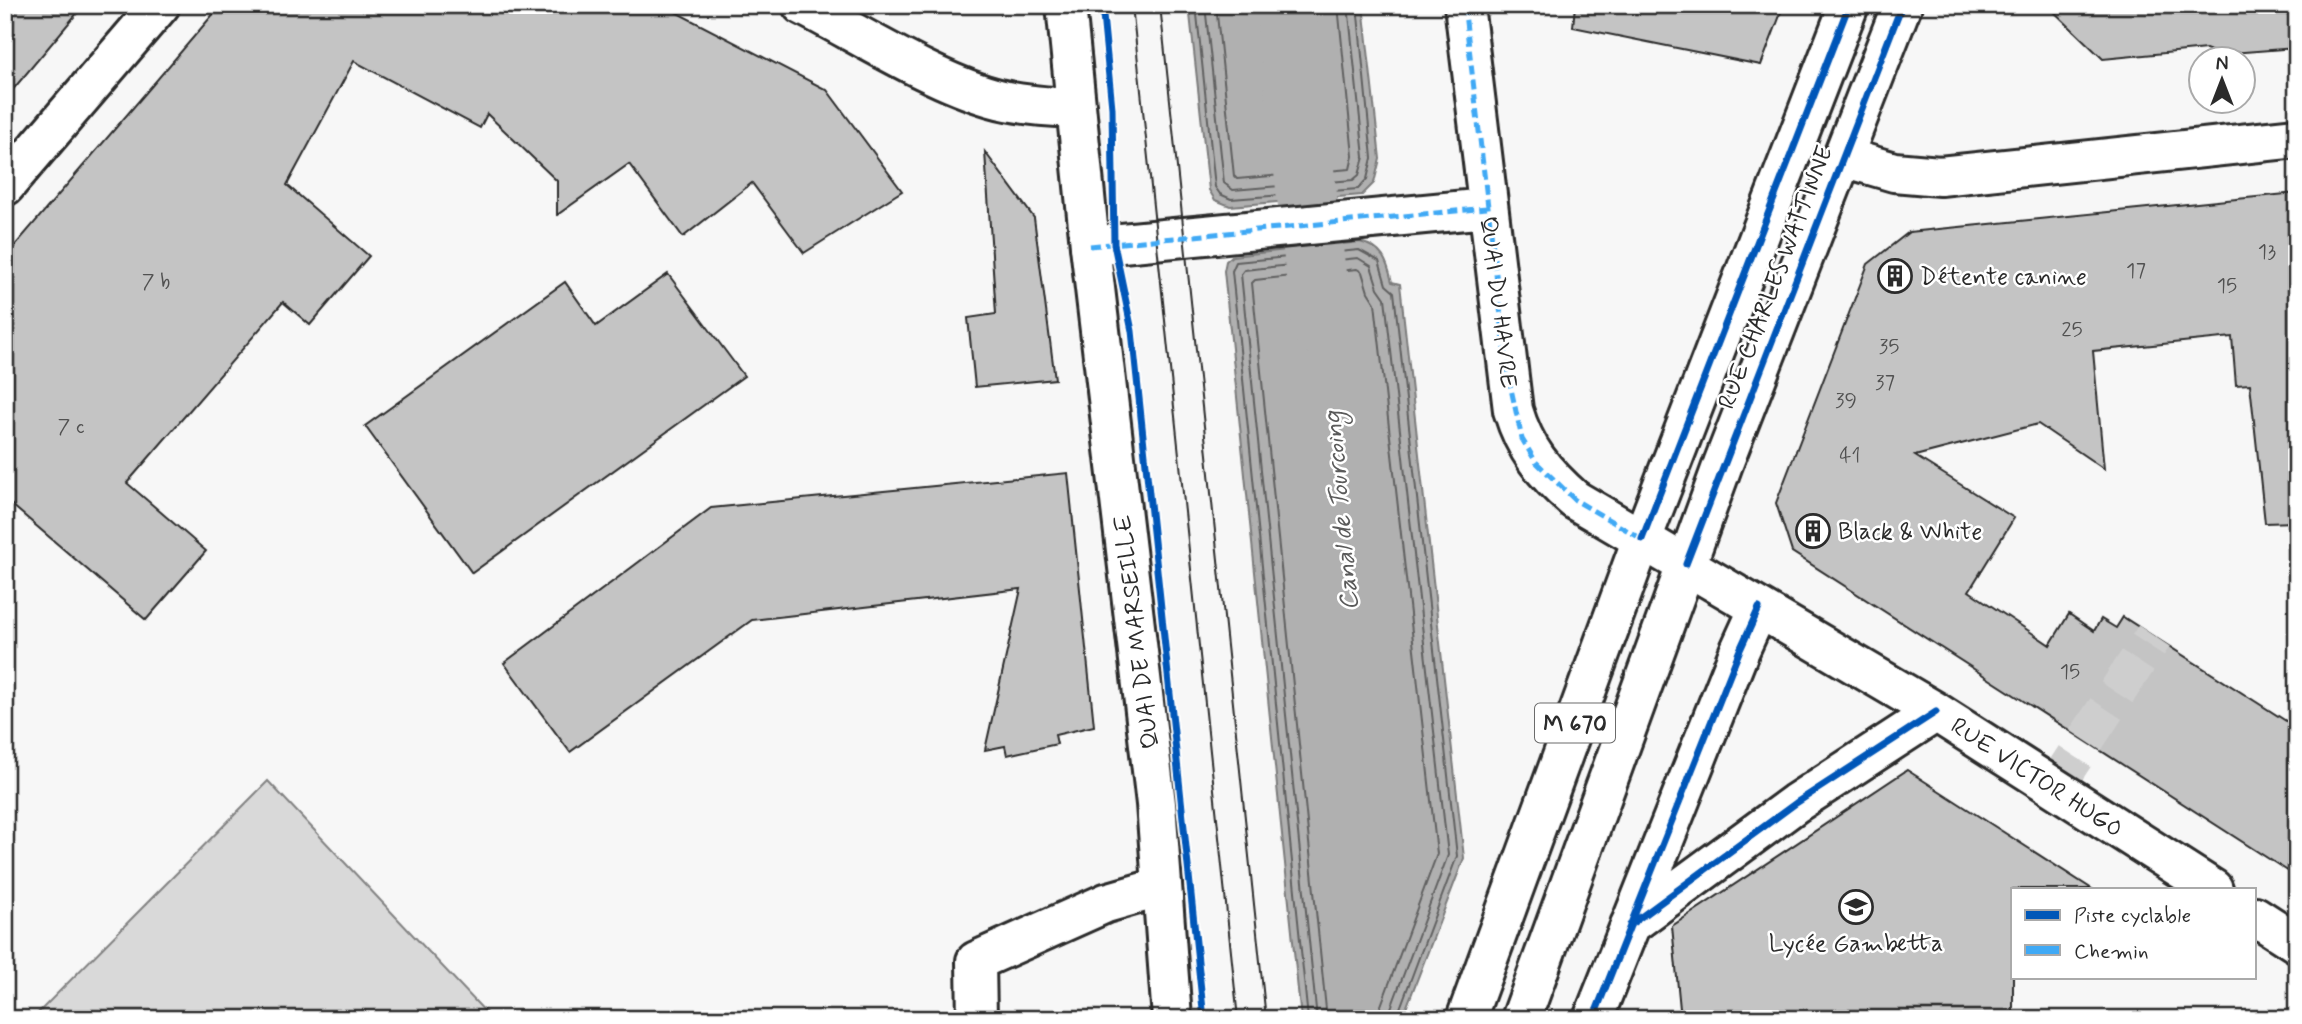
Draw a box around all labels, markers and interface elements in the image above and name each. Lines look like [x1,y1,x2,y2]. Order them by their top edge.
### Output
north arrow [2186,46,2256,116]
text: N [2216,52,2228,77]
street label: RUE CHARLES WATTINNE [1712,141,1841,414]
street label: QUAI DU HAVRE [1472,214,1523,390]
house number: 13 [2258,238,2276,266]
building icon: Détente canine [1876,257,1914,295]
house number: 17 [2126,257,2146,285]
place label: Détente canine [1920,262,2087,293]
house number: 7 b [142,268,170,296]
house number: 15 [2217,272,2237,300]
house number: 25 [2061,316,2083,344]
house number: 35 [1879,333,1899,361]
house number: 37 [1875,369,1895,397]
house number: 39 [1835,387,1857,415]
water label: Canal de Tourcoing [1316,408,1370,612]
house number: 7 c [58,413,84,441]
house number: 41 [1839,442,1861,470]
building icon: Black & White [1794,512,1832,550]
street label: QUAI DE MARSEILLE [1108,513,1167,751]
place label: Black & White [1838,517,1982,548]
house number: 15 [2060,658,2080,686]
road number: M 670 [1535,704,1615,743]
street label: RUE VICTOR HUGO [1944,711,2128,845]
school or university icon: Lycée Gambetta [1837,888,1875,926]
legend [2011,888,2256,978]
text: Piste cyclable [2074,902,2191,930]
place label: Lycée Gambetta [1769,929,1943,960]
text: Chemin [2074,938,2148,966]

